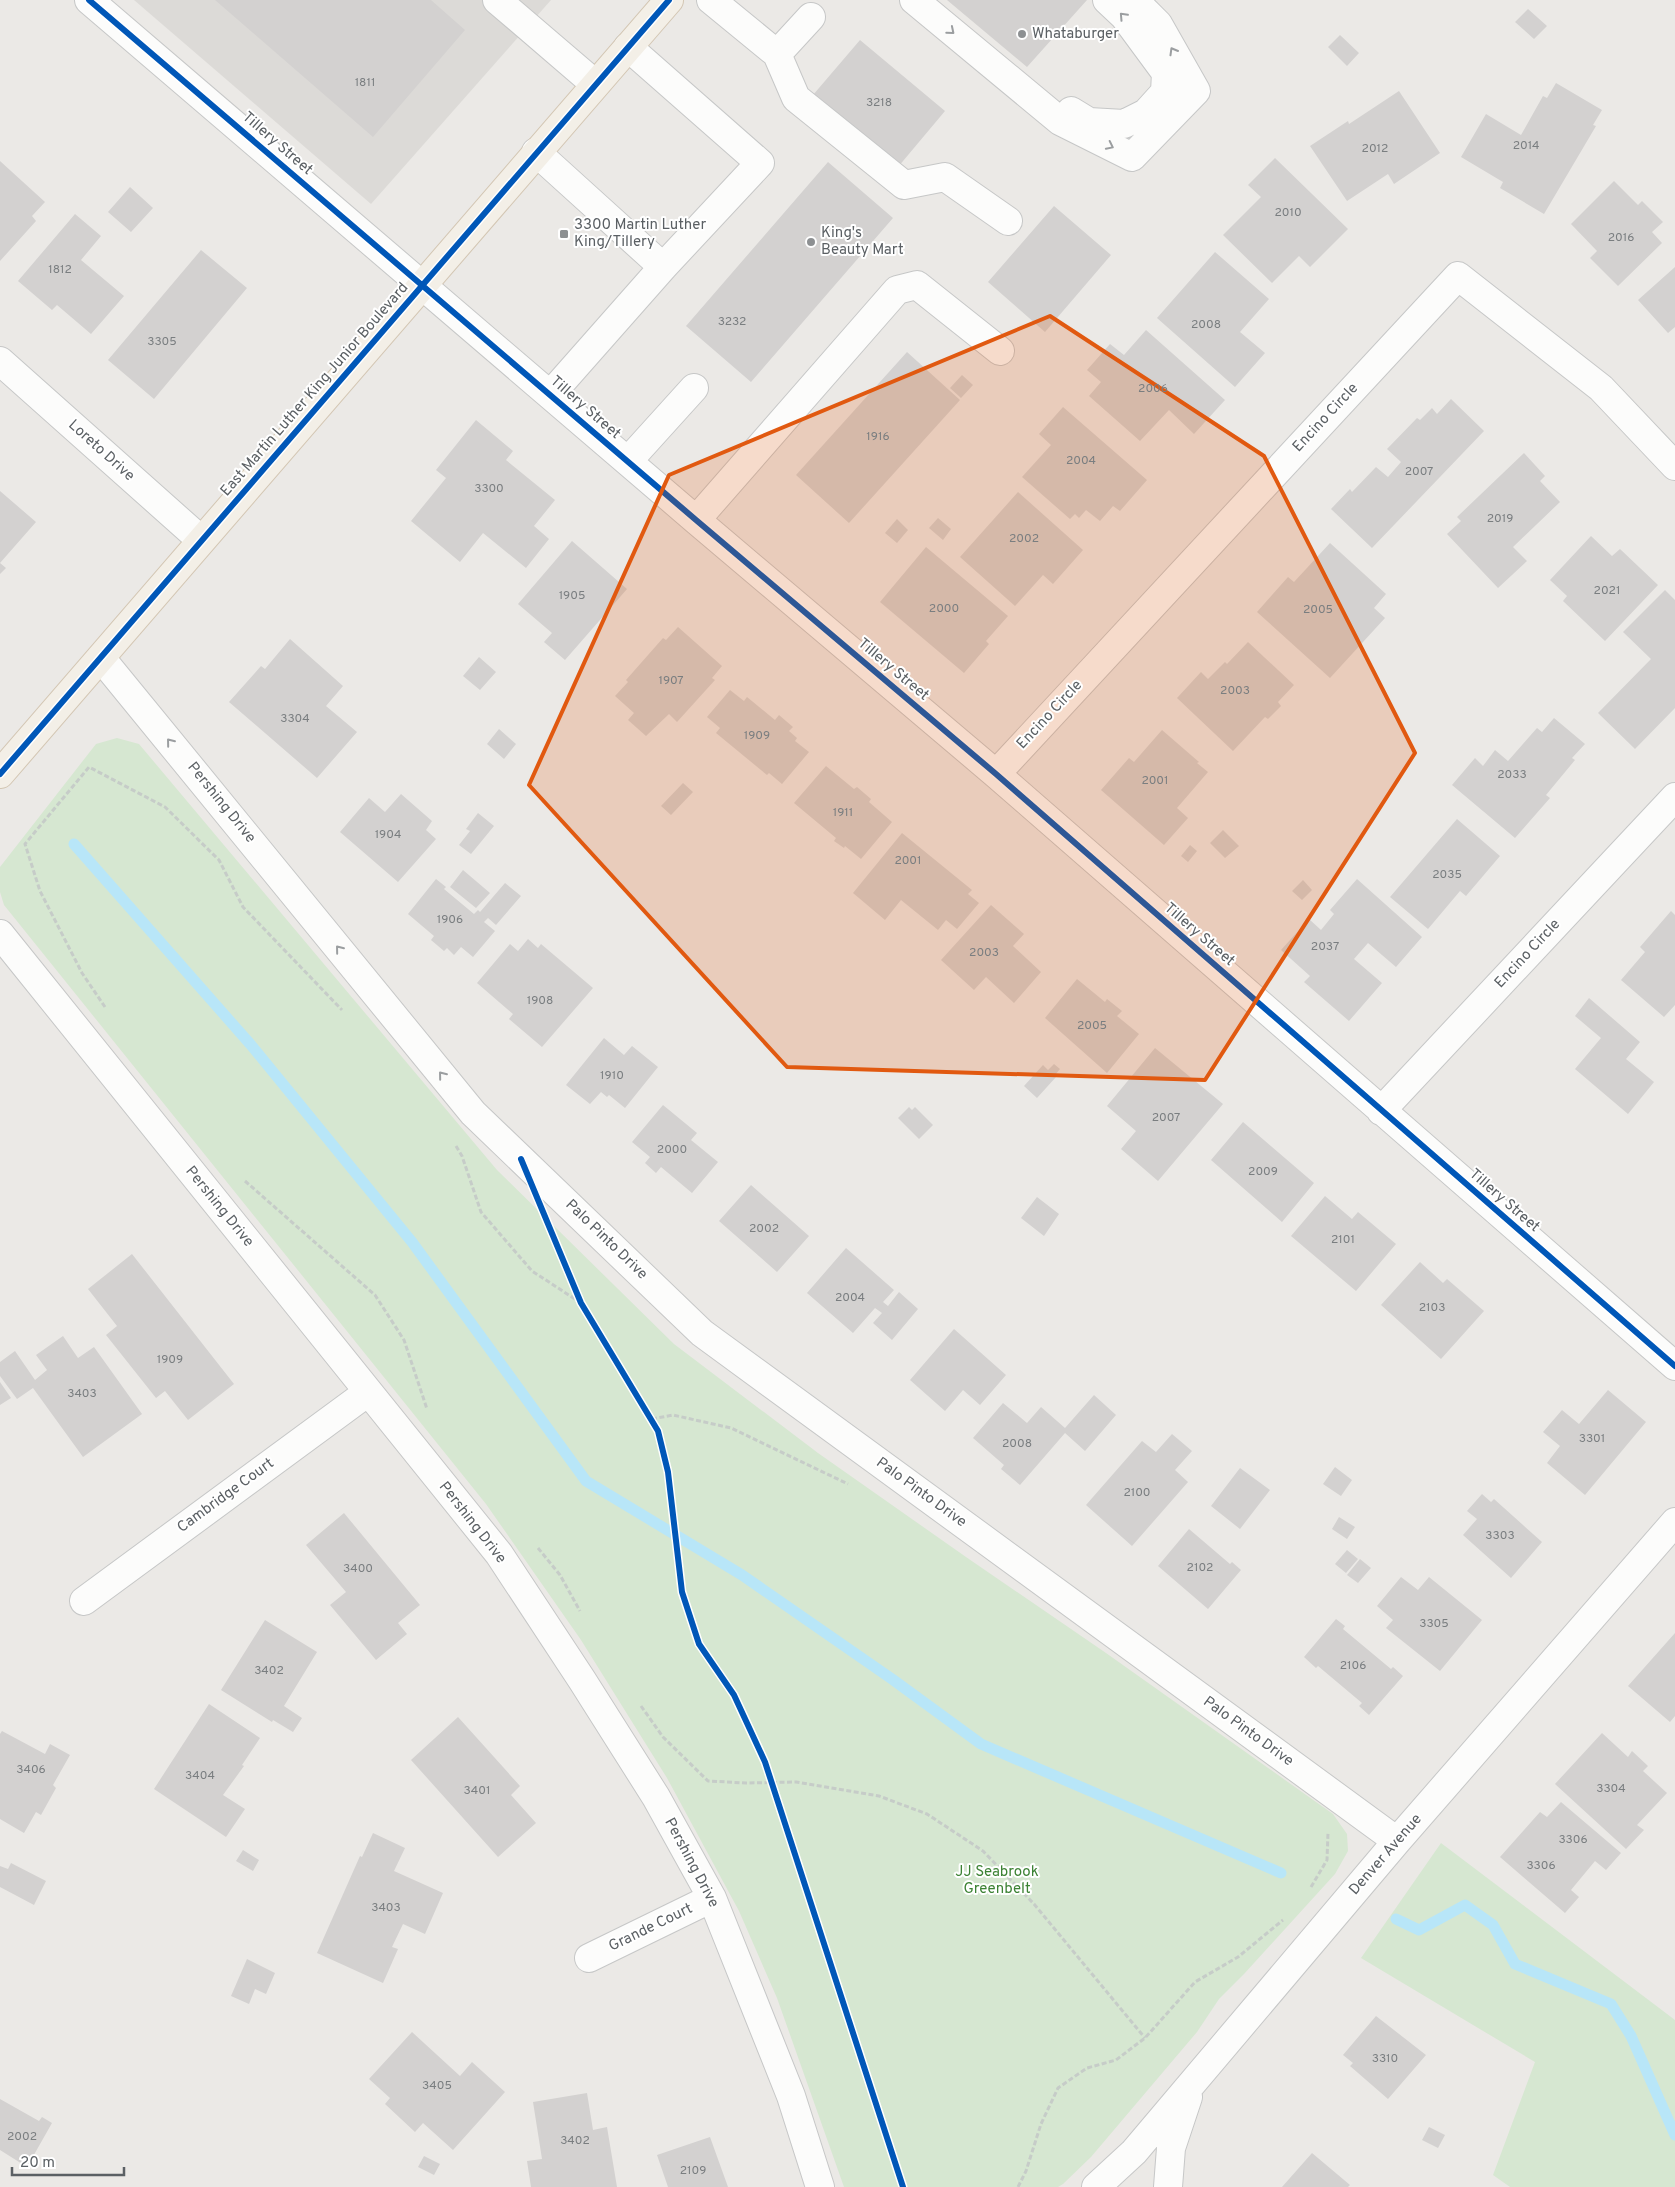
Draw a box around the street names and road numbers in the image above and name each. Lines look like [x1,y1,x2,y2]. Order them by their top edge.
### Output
street label: Tillery Street [238,108,316,180]
street label: East Martin Luther King Junior Boulevard [217,279,413,501]
street label: Tillery Street [546,372,624,444]
street label: Encino Circle [1289,379,1363,457]
street label: Loreto Drive [64,416,138,486]
street label: Tillery Street [853,635,933,705]
street label: Encino Circle [1013,676,1087,754]
street label: Pershing Drive [183,759,259,847]
street label: Tillery Street [1160,899,1238,971]
street label: Encino Circle [1491,915,1565,993]
street label: Pershing Drive [181,1163,257,1251]
street label: Tillery Street [1465,1165,1543,1237]
street label: Palo Pinto Drive [561,1196,651,1284]
street label: Cambridge Court [174,1454,278,1538]
street label: Palo Pinto Drive [872,1454,970,1532]
street label: Pershing Drive [434,1478,510,1568]
street label: Palo Pinto Drive [1199,1693,1297,1771]
street label: Denver Avenue [1346,1810,1426,1900]
street label: Pershing Drive [659,1815,723,1911]
street label: Grande Court [606,1899,696,1957]

